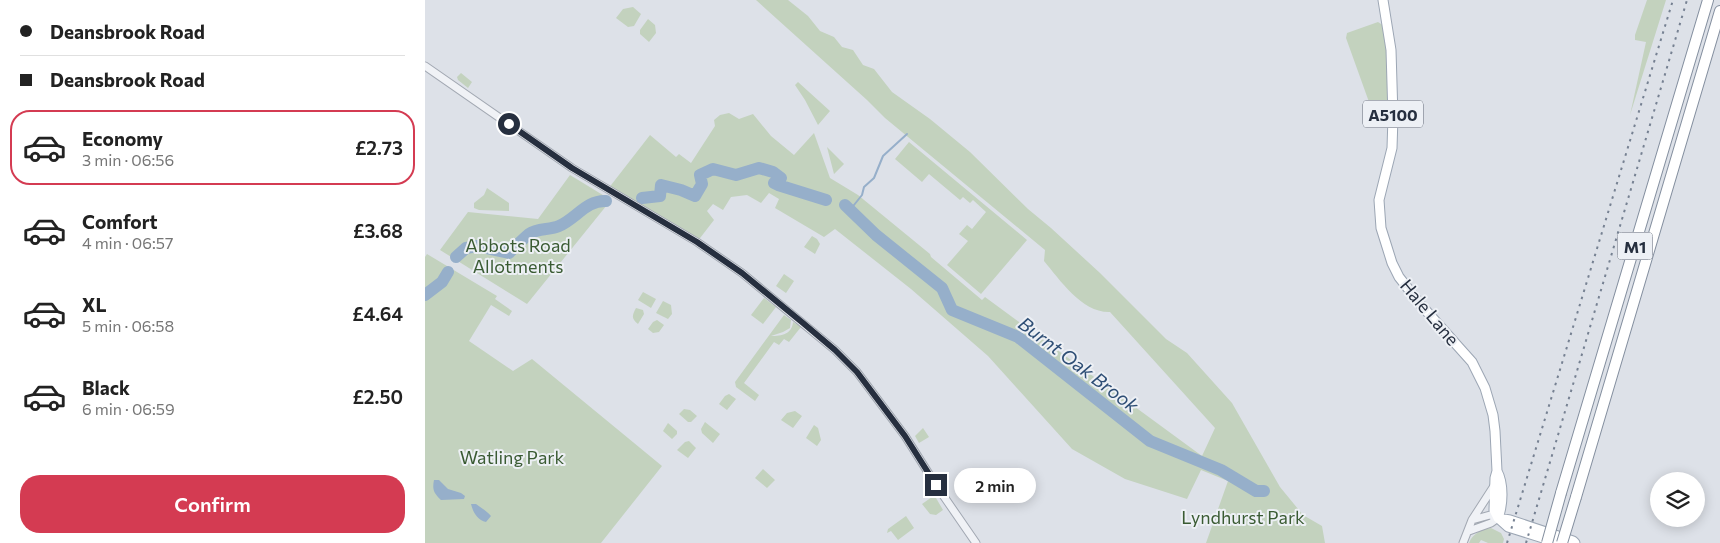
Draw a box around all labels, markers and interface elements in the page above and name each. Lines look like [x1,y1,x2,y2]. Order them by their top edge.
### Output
text: Deansbrook Road [50,20,205,43]
text: Deansbrook Road [50,68,205,91]
road number: A5100 [1363,100,1423,128]
route start [498,113,520,135]
icon: car [22,125,67,170]
text: Economy [82,127,163,150]
text: £2.73 [355,136,403,159]
text: 3 min · 06:56 [82,150,174,169]
icon: car [22,208,67,253]
text: Comfort [82,210,158,233]
text: £3.68 [353,219,403,242]
road number: M1 [1617,232,1653,260]
text: 4 min · 06:57 [82,233,173,252]
park label: Abbots Road Allotments [465,234,571,277]
street label: Hale Lane [1396,274,1464,350]
icon: car [22,291,67,336]
text: XL [82,293,107,316]
text: £4.64 [352,302,403,325]
water label: Burnt Oak Brook [1014,311,1144,417]
text: 5 min · 06:58 [82,316,174,335]
icon: car [22,374,67,419]
text: Black [82,376,130,399]
text: £2.50 [352,385,403,408]
text: 6 min · 06:59 [82,399,175,418]
park label: Watling Park [460,446,565,468]
callout: 2 min [953,468,1036,502]
map controls [1650,472,1705,527]
button: layers [1650,472,1705,527]
route end [925,474,947,496]
button: Confirm [20,475,405,533]
text: 2 min [975,476,1015,495]
park label: Lyndhurst Park [1181,506,1305,528]

